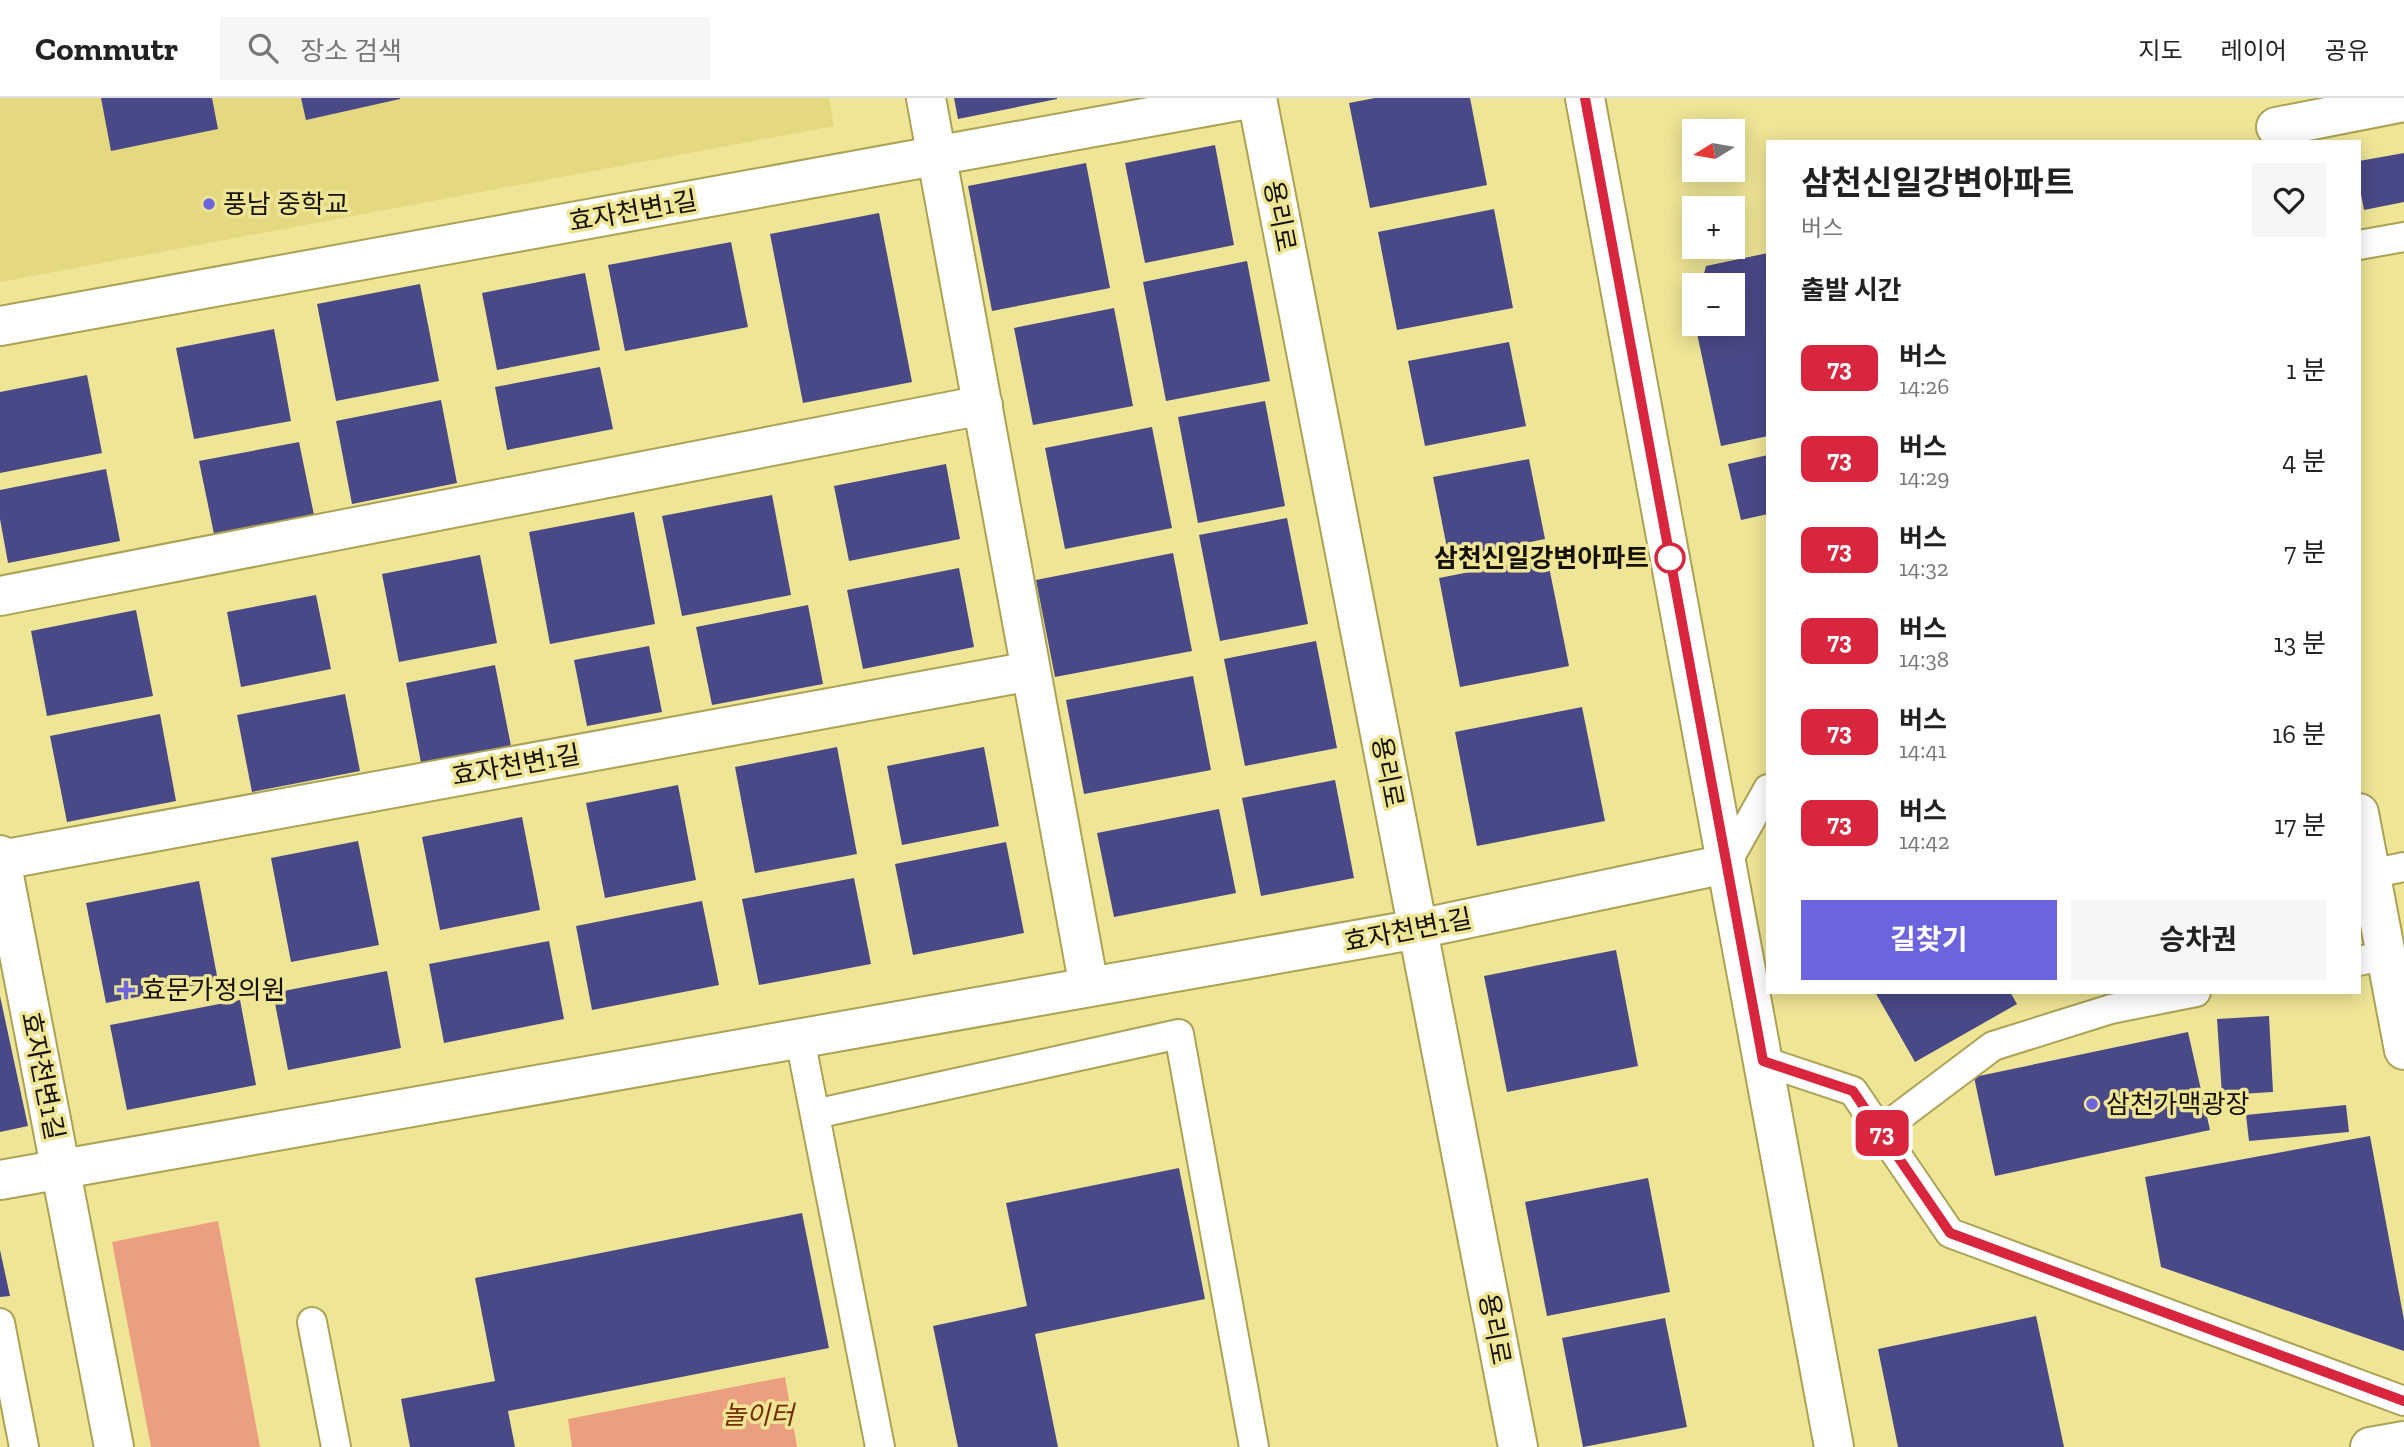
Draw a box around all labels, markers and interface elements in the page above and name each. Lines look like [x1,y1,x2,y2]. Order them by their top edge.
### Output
search box [220,17,710,80]
text: Commutr [35,29,178,68]
icon: search [244,29,282,67]
text: 장소 검색 [300,35,402,67]
text: 지도 [2138,36,2183,65]
text: 레이어 [2221,36,2287,65]
text: 공유 [2325,36,2369,65]
north arrow [1682,119,1745,182]
map controls [1682,119,1745,336]
text: 삼천신일강변아파트 [1801,163,2074,202]
button: heart [2252,163,2326,237]
street label: 용리로 [1257,178,1303,254]
street label: 효자천변1길 [566,184,700,238]
place label: 풍남 중학교 [223,188,349,220]
marker: 풍남 중학교 [201,196,217,212]
button: + [1682,196,1745,259]
text: 버스 [1801,214,1843,242]
button: − [1682,273,1745,336]
text: 출발 시간 [1801,274,1902,306]
text: 버스 [1899,340,1947,372]
text: 73 [1827,353,1852,382]
text: 1 분 [2286,354,2326,386]
text: 14:26 [1899,372,1949,400]
text: 버스 [1899,431,1947,463]
text: 73 [1827,444,1852,473]
text: 4 분 [2282,445,2326,477]
text: 14:29 [1899,463,1949,491]
text: 버스 [1899,522,1947,554]
text: 73 [1827,535,1852,564]
text: 7 분 [2284,536,2326,568]
place label: 삼천신일강변아파트 [1434,542,1649,574]
marker: 삼천신일강변아파트 [1655,543,1685,573]
text: 14:32 [1899,554,1949,582]
text: 버스 [1899,613,1947,645]
text: 73 [1827,626,1852,655]
text: 13 분 [2273,627,2326,659]
text: 14:38 [1899,645,1949,673]
text: 버스 [1899,704,1947,736]
text: 73 [1827,717,1852,746]
text: 16 분 [2272,718,2326,750]
street label: 용리로 [1365,734,1411,810]
text: 14:41 [1899,736,1947,764]
street label: 효자천변1길 [449,738,583,792]
text: 버스 [1899,795,1947,827]
text: 73 [1827,808,1852,837]
text: 17 분 [2274,809,2326,841]
text: 14:42 [1899,827,1950,855]
button: 길찾기 [1801,900,2057,980]
button: 승차권 [2071,900,2326,980]
street label: 효자천변1길 [1341,902,1475,958]
place label: 효문가정의원 [142,974,286,1006]
marker: 효문가정의원 [116,980,136,1000]
street label: 효자천변1길 [15,1009,71,1143]
place label: 삼천가맥광장 [2106,1088,2250,1120]
marker: 삼천가맥광장 [2084,1096,2100,1112]
line badge: 73 [1850,1110,1913,1156]
text: 73 [1870,1118,1894,1147]
street label: 용리로 [1472,1291,1518,1367]
park label: 놀이터 [722,1399,797,1431]

